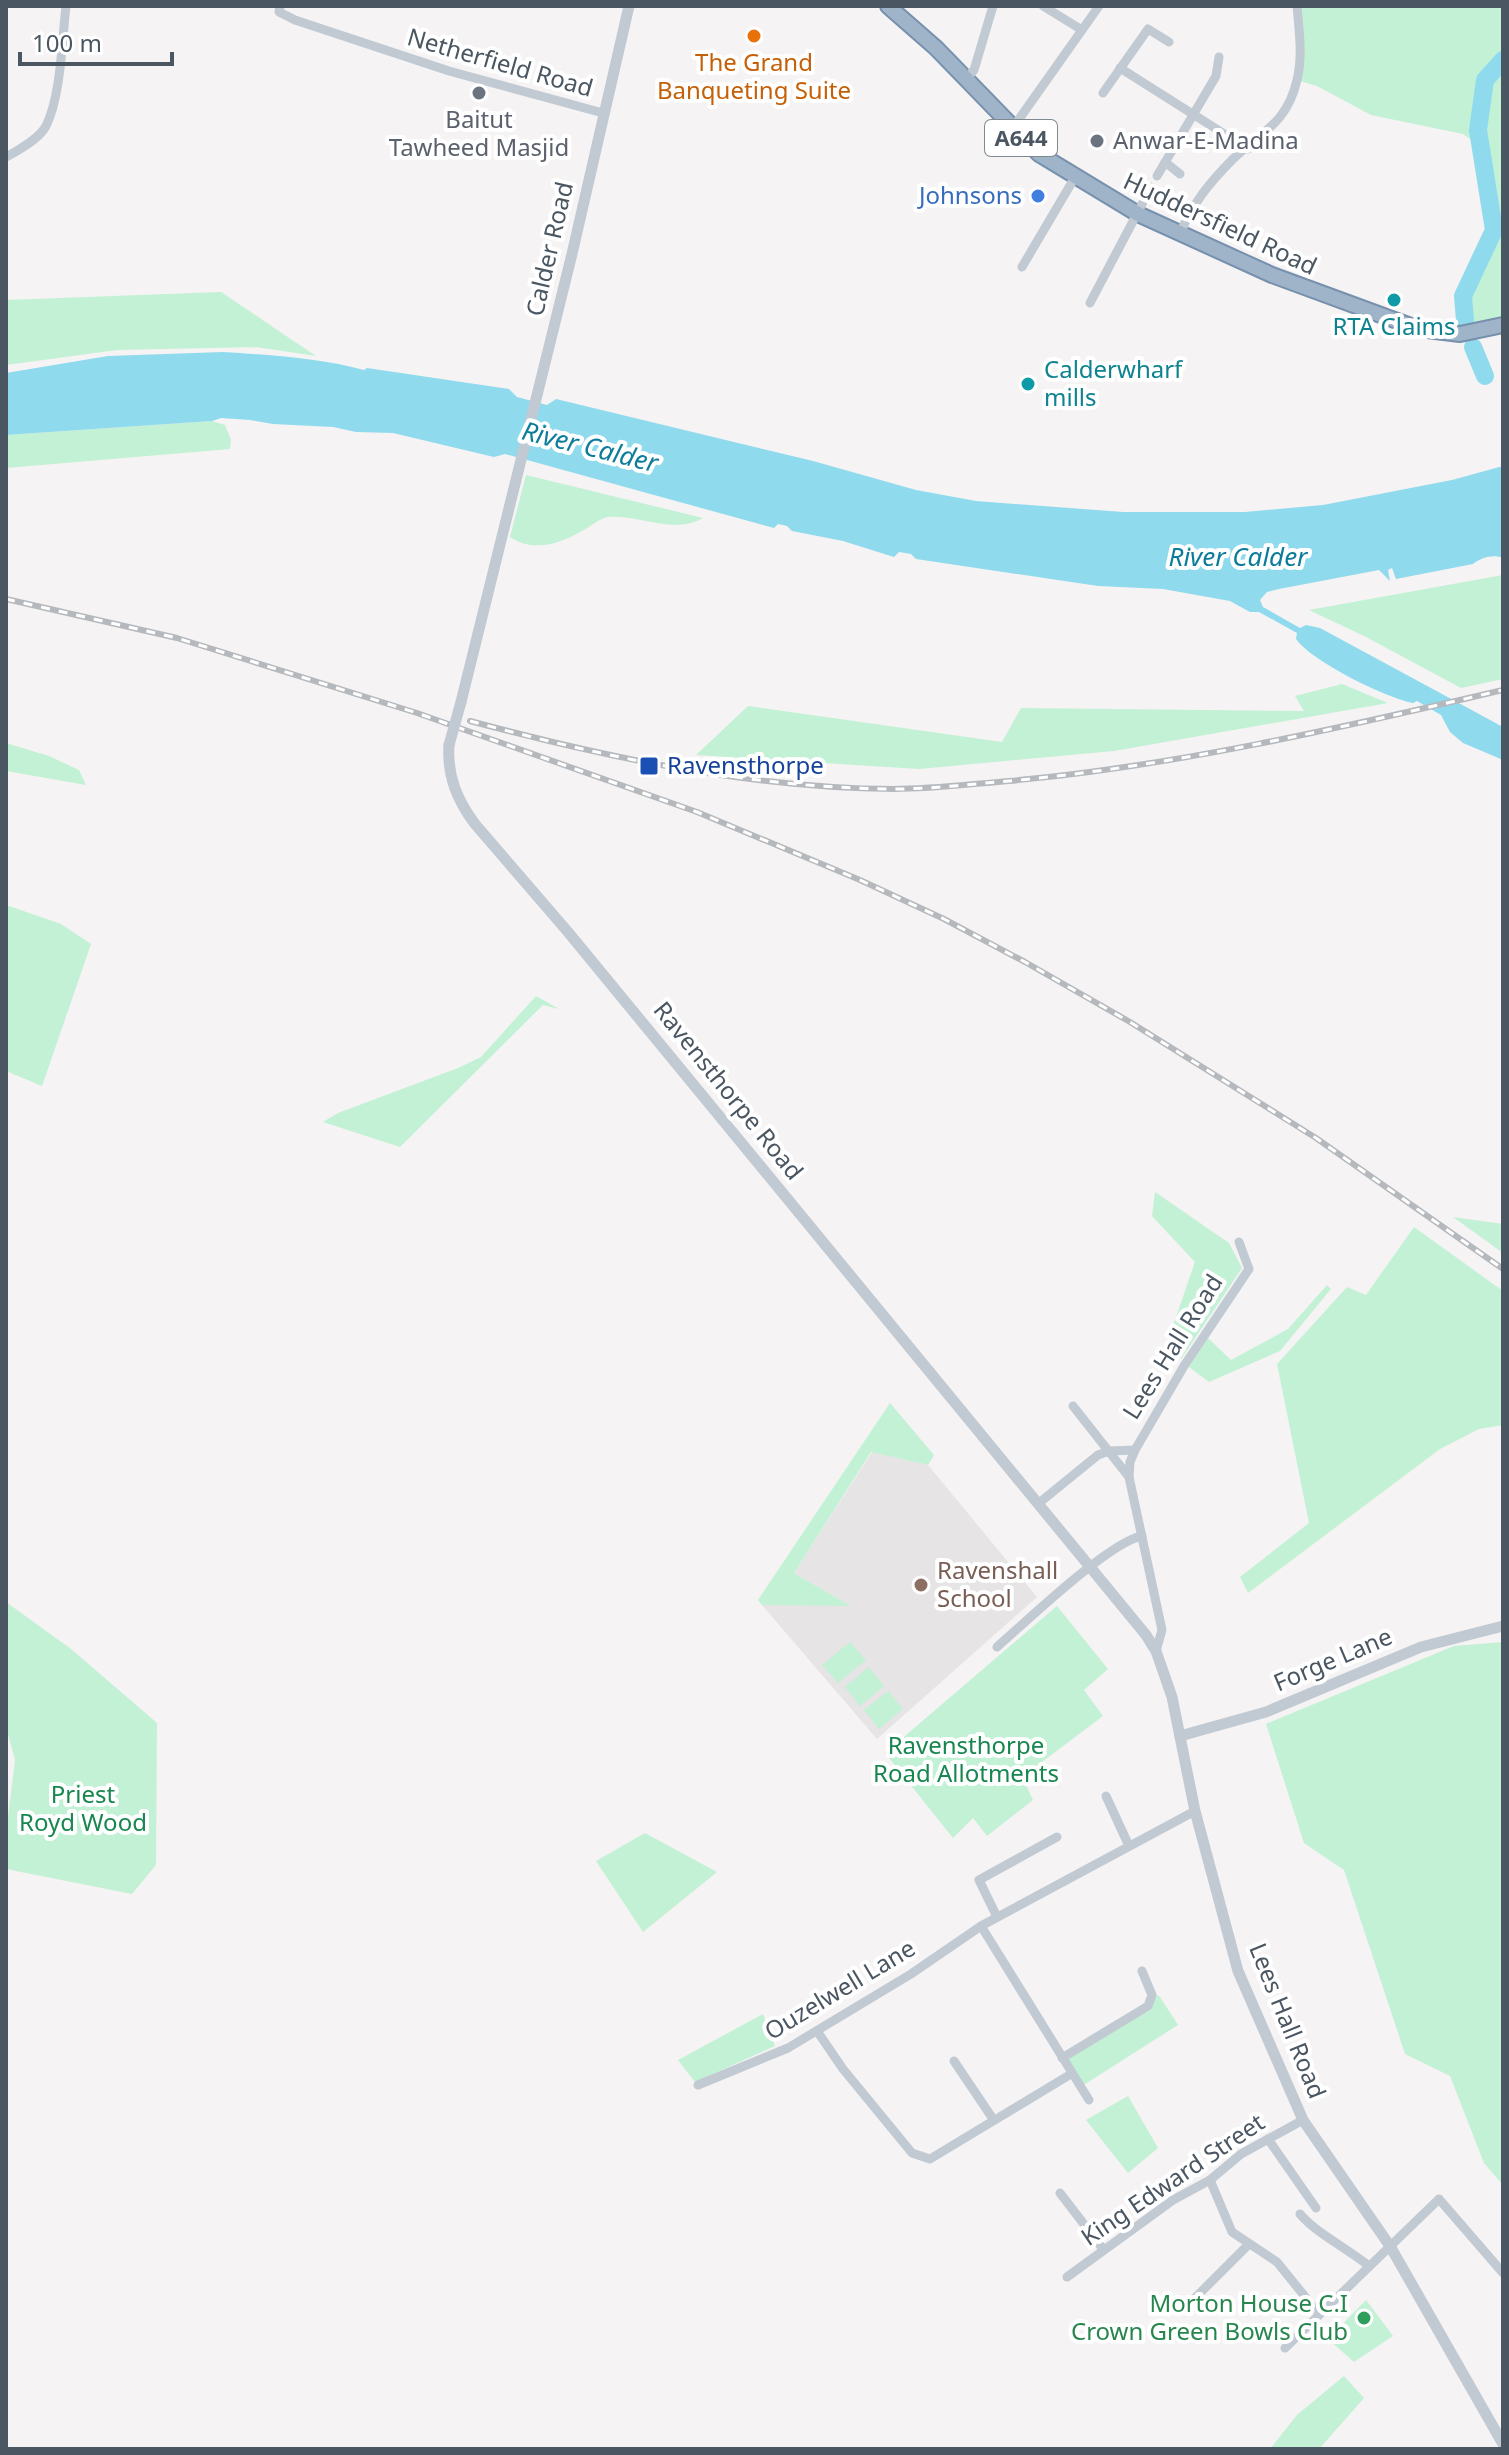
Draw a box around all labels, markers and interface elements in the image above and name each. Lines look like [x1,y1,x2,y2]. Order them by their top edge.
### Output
scale bar [20,16,172,66]
street label: Netherfield Road [404,19,597,104]
text: 100 m [32,26,102,59]
marker: The Grand Banqueting Suite [745,27,763,45]
place label: The Grand Banqueting Suite [657,45,851,106]
marker: Baitut Tawheed Masjid [470,84,488,102]
place label: Baitut Tawheed Masjid [389,102,569,163]
road number: A644 [985,120,1057,156]
place label: Anwar-E-Madina [1113,123,1299,156]
marker: Anwar-E-Madina [1088,132,1106,150]
street label: Huddersfield Road [1119,163,1323,282]
street label: Calder Road [517,178,580,319]
place label: Johnsons [917,178,1022,211]
marker: Johnsons [1029,187,1047,205]
marker: RTA Claims [1385,291,1403,309]
place label: RTA Claims [1332,309,1456,342]
place label: Calderwharf mills [1044,352,1184,413]
marker: Calderwharf mills [1019,375,1037,393]
water label: River Calder [518,412,664,481]
water label: River Calder [1169,538,1309,574]
place label: Ravensthorpe [667,748,824,781]
marker: Ravensthorpe [638,755,660,777]
street label: Ravensthorpe Road [647,994,811,1186]
street label: Lees Hall Road [1114,1268,1229,1425]
place label: Ravenshall School [937,1553,1058,1614]
marker: Ravenshall School [912,1576,930,1594]
street label: Forge Lane [1268,1619,1397,1698]
park label: Ravensthorpe Road Allotments [873,1728,1059,1789]
park label: Priest Royd Wood [19,1777,147,1838]
street label: Ouzelwell Lane [758,1931,921,2047]
street label: Lees Hall Road [1242,1938,1335,2103]
street label: King Edward Street [1074,2105,1271,2252]
place label: Morton House C.I Crown Green Bowls Club [1071,2286,1348,2347]
marker: Morton House C.I Crown Green Bowls Club [1355,2309,1373,2327]

